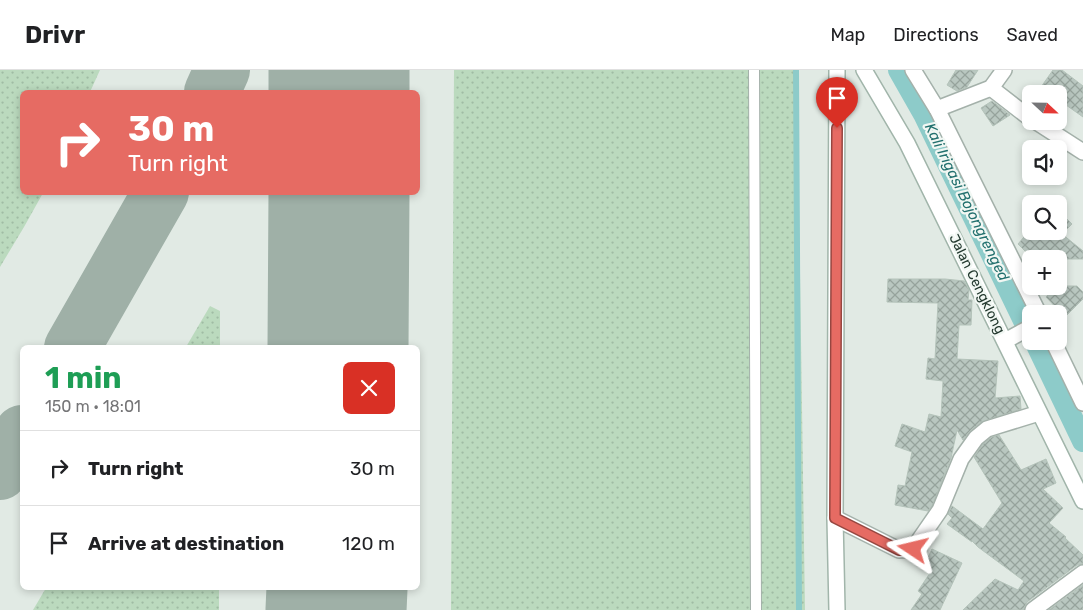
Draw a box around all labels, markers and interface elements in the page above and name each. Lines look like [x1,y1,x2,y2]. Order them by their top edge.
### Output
text: Drivr [25,21,85,49]
text: Map [830,24,865,46]
text: Directions [893,24,979,46]
text: Saved [1007,24,1058,46]
pin [816,77,858,128]
icon: arrive [823,84,851,112]
north arrow [1022,85,1068,130]
map controls [1022,85,1067,350]
text: 30 m [128,108,214,150]
icon: right [45,110,110,175]
water label: Kali Irigasi Bojongrenged [921,120,1014,285]
button: sound [1022,140,1067,185]
text: Turn right [128,150,228,177]
button: search [1022,195,1067,240]
street label: Jalan Cengklong [945,231,1009,337]
button: + [1022,250,1067,295]
button: − [1022,305,1067,350]
text: 1 min [45,360,122,396]
button: close [343,362,395,414]
text: 150 m · 18:01 [45,397,141,416]
icon: right [45,454,73,482]
text: Turn right [88,457,183,480]
text: 30 m [350,457,395,480]
position arrow [886,522,938,574]
icon: arrive [45,529,73,557]
text: Arrive at destination [88,532,284,555]
text: 120 m [342,532,395,555]

